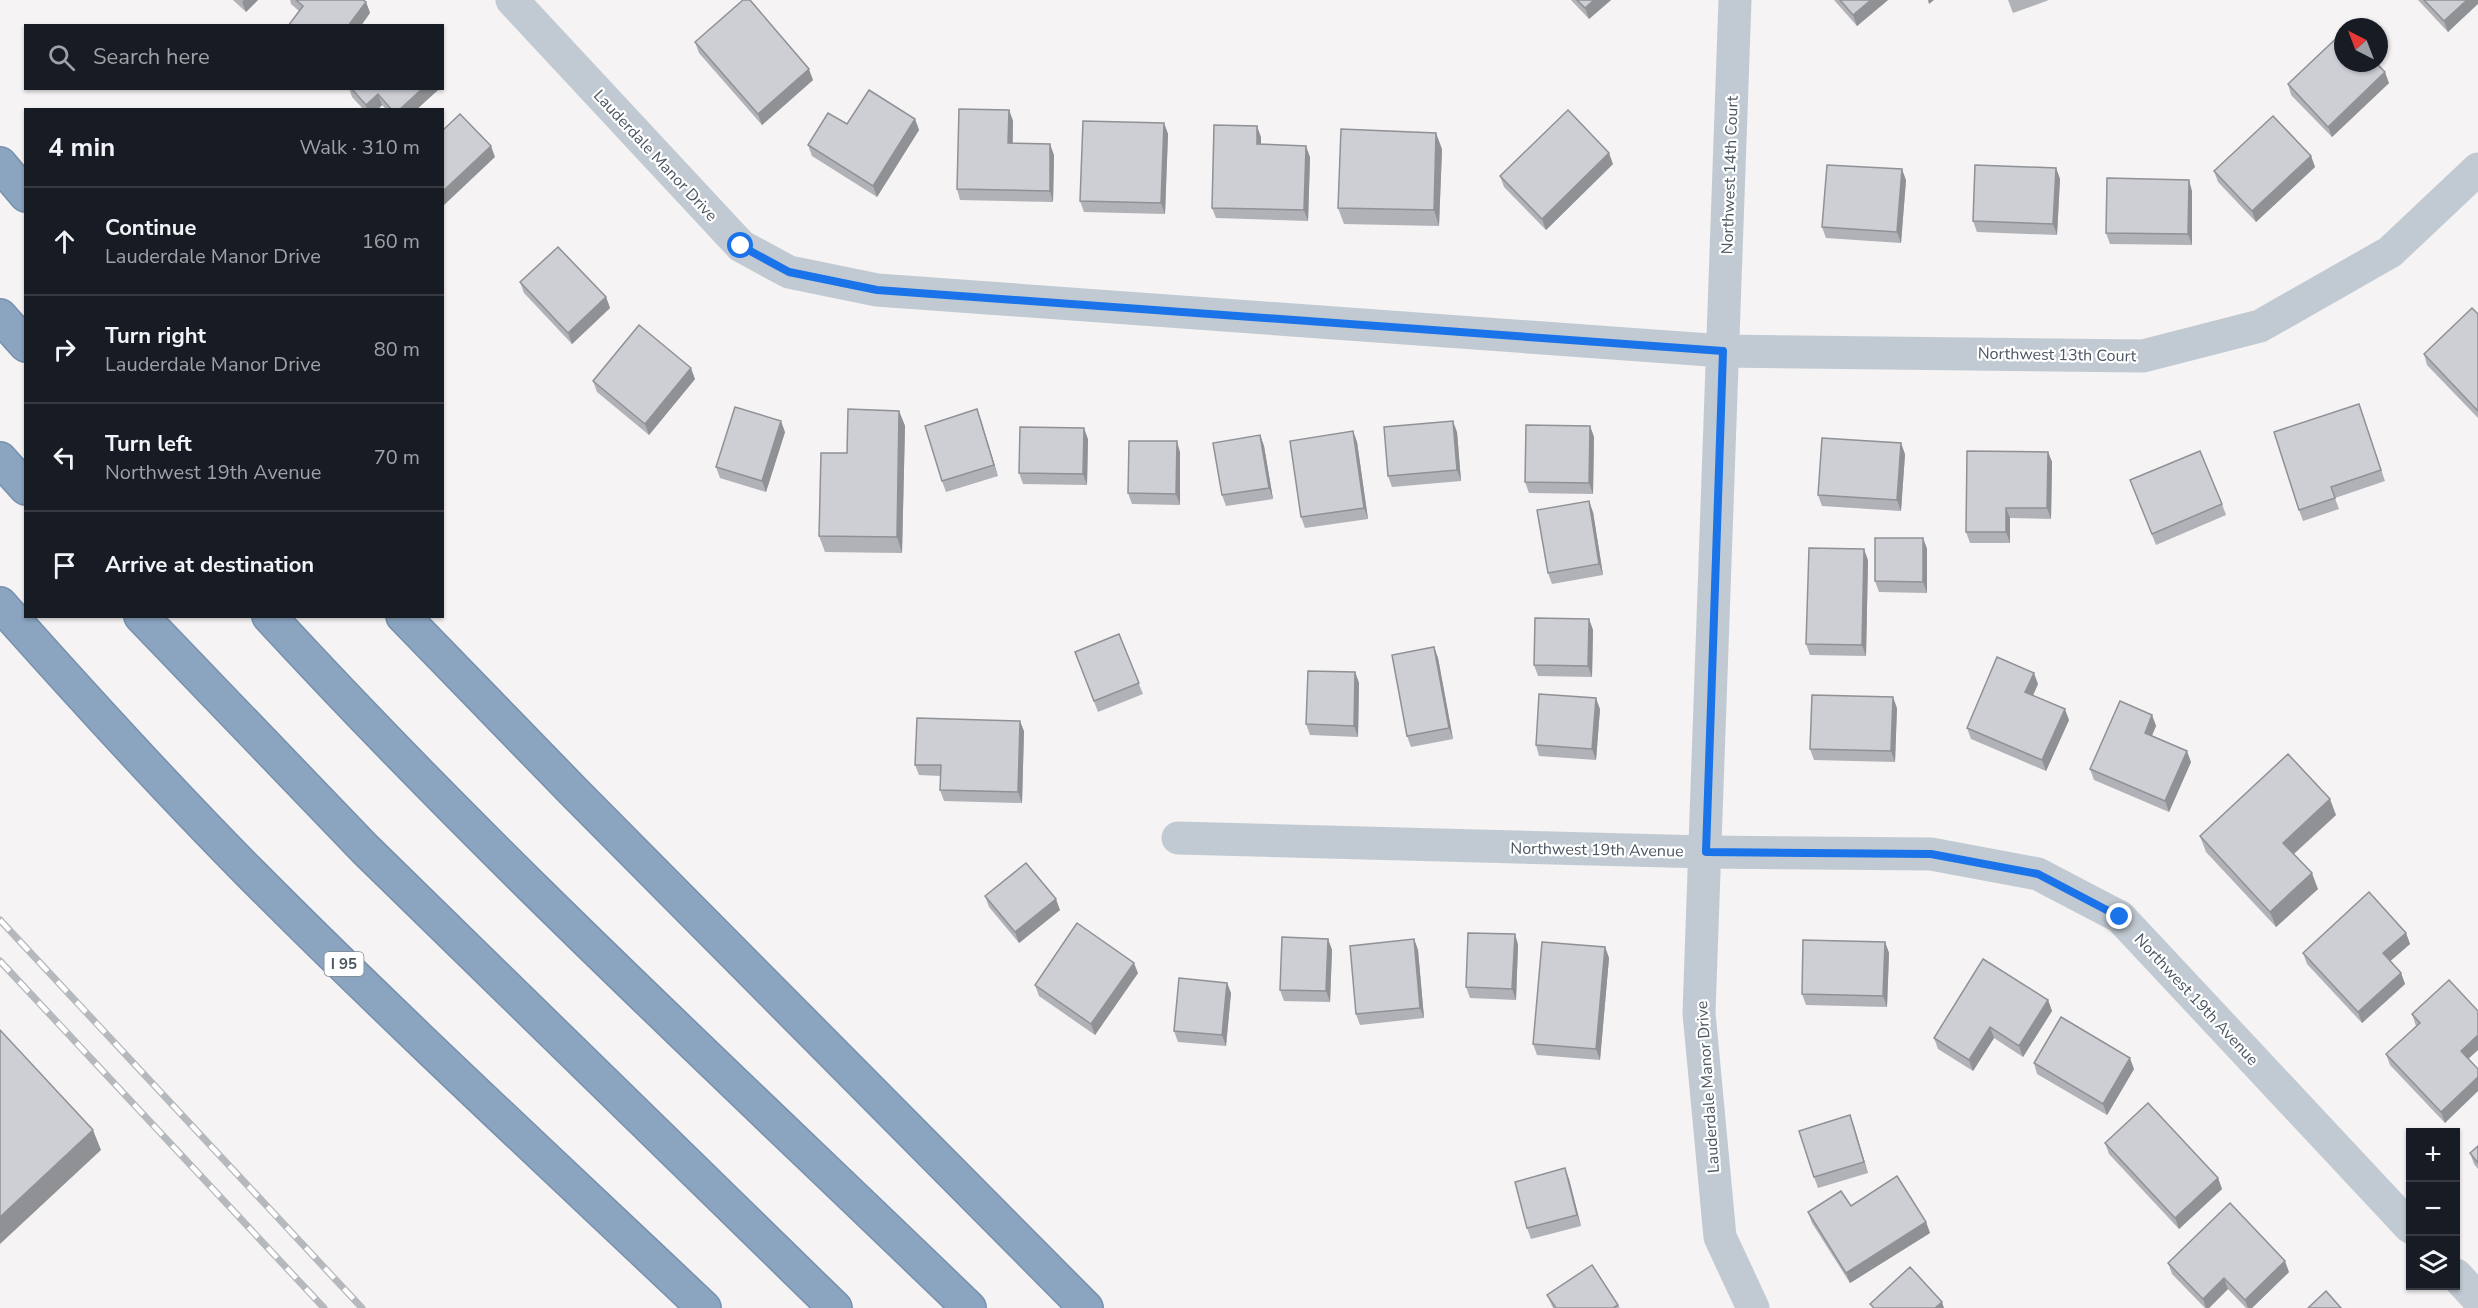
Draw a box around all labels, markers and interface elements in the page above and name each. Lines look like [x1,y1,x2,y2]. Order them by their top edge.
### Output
north arrow [2334,18,2388,72]
search box [24,24,444,90]
icon: search [45,41,78,74]
text: Search here [93,42,210,72]
street label: Lauderdale Manor Drive [588,85,722,226]
street label: Northwest 14th Court [1716,95,1744,255]
text: 4 min [48,130,115,165]
text: Walk · 310 m [300,134,420,161]
text: Continue [105,213,196,243]
icon: ahead [48,225,81,258]
text: 160 m [362,228,420,255]
route start [727,232,753,258]
text: Lauderdale Manor Drive [105,243,321,270]
text: Turn right [105,321,206,351]
icon: right [48,333,81,366]
text: 80 m [374,336,420,363]
street label: Northwest 13th Court [1978,343,2137,367]
text: Lauderdale Manor Drive [105,351,321,378]
text: Turn left [105,429,192,459]
icon: left [48,441,81,474]
text: 70 m [374,444,420,471]
text: Northwest 19th Avenue [105,459,321,486]
icon: arrive [48,549,81,582]
text: Arrive at destination [105,550,314,580]
street label: Northwest 19th Avenue [1510,837,1684,863]
route end [2106,903,2132,929]
street label: Northwest 19th Avenue [2129,929,2263,1070]
road number: I 95 [324,952,364,976]
street label: Lauderdale Manor Drive [1691,1000,1725,1174]
map controls [2406,1128,2460,1290]
button: + [2406,1128,2460,1182]
button: − [2406,1182,2460,1236]
button: layers [2406,1236,2460,1290]

